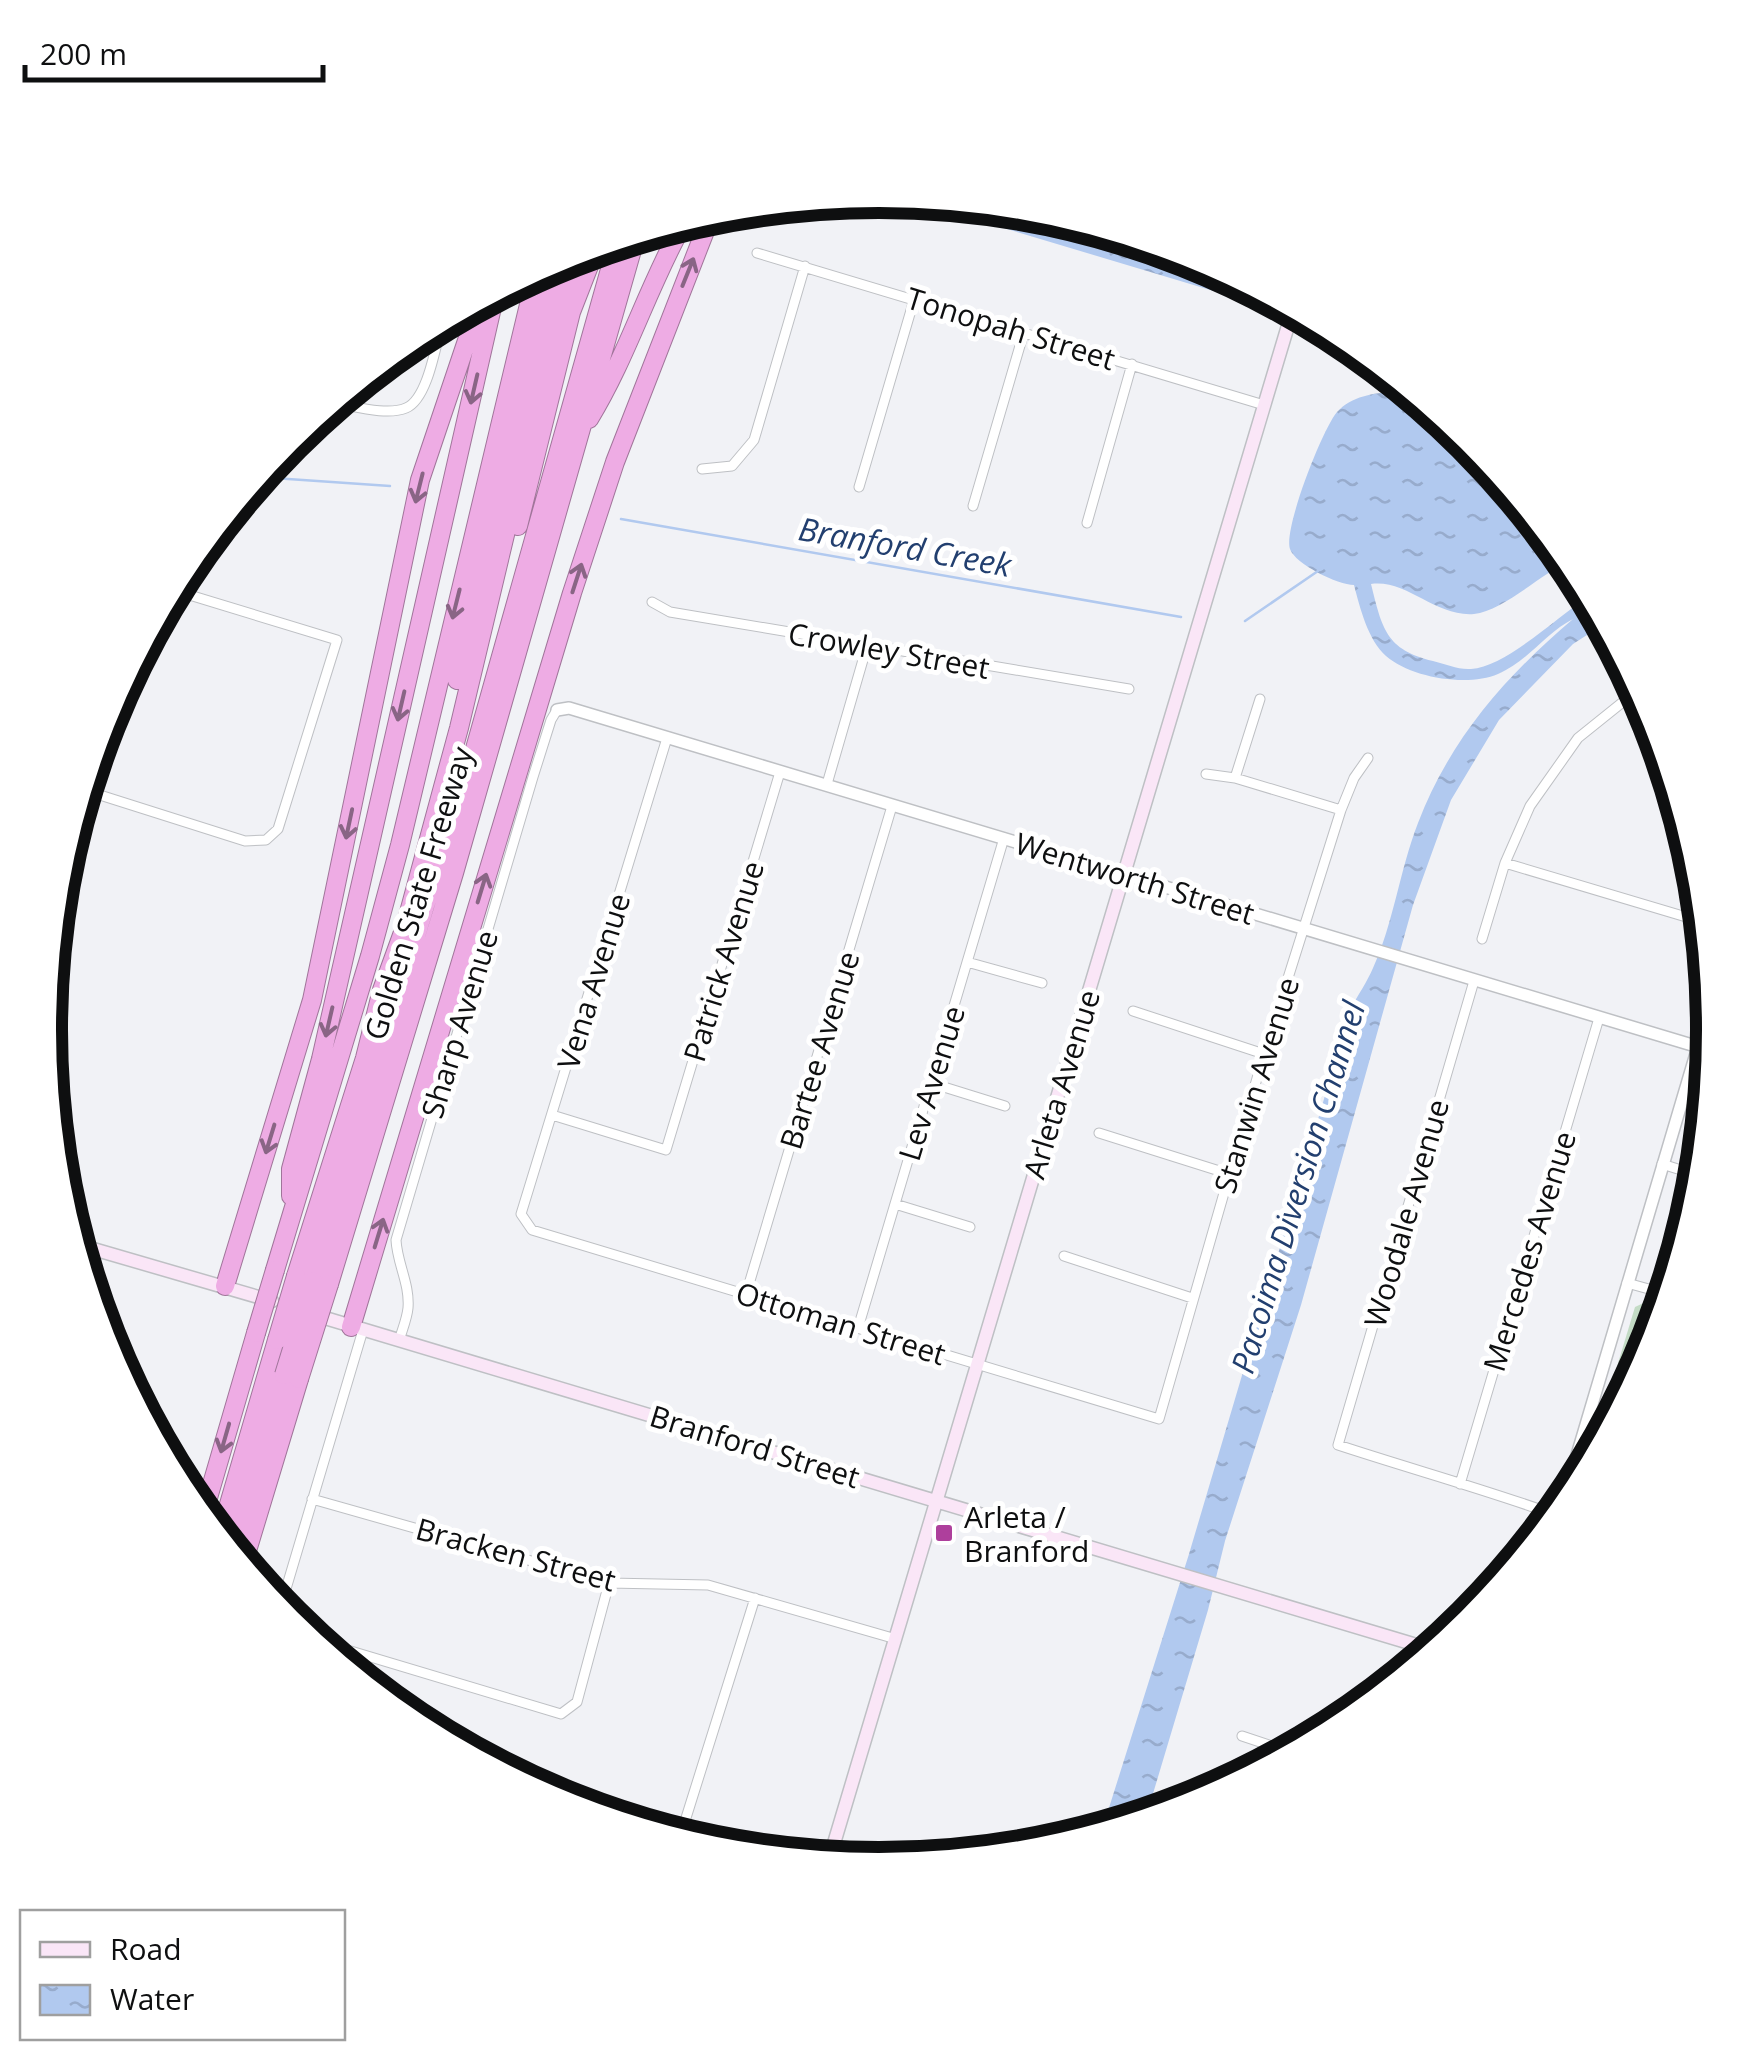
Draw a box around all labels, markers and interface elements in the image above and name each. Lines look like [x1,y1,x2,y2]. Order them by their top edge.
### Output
scale bar [25,20,322,82]
text: 200 m [40,33,127,74]
one-way arrow [680,257,698,288]
street label: Tonopah Street [902,277,1120,379]
one-way arrow [463,372,482,404]
one-way arrow [409,471,427,503]
water label: Branford Creek [796,506,1016,586]
one-way arrow [570,562,588,594]
one-way arrow [446,587,464,619]
street label: Crowley Street [785,612,993,688]
one-way arrow [391,689,409,721]
street label: Golden State Freeway [354,741,482,1045]
one-way arrow [338,807,357,839]
street label: Wentworth Street [1010,822,1260,934]
street label: Patrick Avenue [673,856,773,1066]
one-way arrow [474,873,492,905]
street label: Vena Avenue [547,888,639,1074]
street label: Sharp Avenue [411,925,507,1123]
street label: Bartee Avenue [769,946,869,1154]
street label: Stanwin Avenue [1204,972,1308,1198]
street label: Arleta Avenue [1013,985,1109,1183]
water label: Pacoima Diversion Channel [1220,995,1374,1378]
street label: Lev Avenue [888,1001,974,1165]
one-way arrow [319,1006,337,1038]
street label: Woodale Avenue [1354,1094,1458,1332]
one-way arrow [260,1122,278,1154]
street label: Mercedes Avenue [1473,1126,1585,1376]
one-way arrow [371,1218,389,1250]
street label: Ottoman Street [731,1272,951,1374]
street label: Branford Street [645,1395,865,1497]
one-way arrow [215,1422,234,1453]
place label: Arleta / Branford [964,1496,1089,1571]
street label: Bracken Street [412,1508,620,1600]
marker: Arleta / Branford [933,1522,955,1544]
legend [20,1910,345,2040]
text: Road [110,1928,182,1969]
text: Water [110,1978,194,2019]

